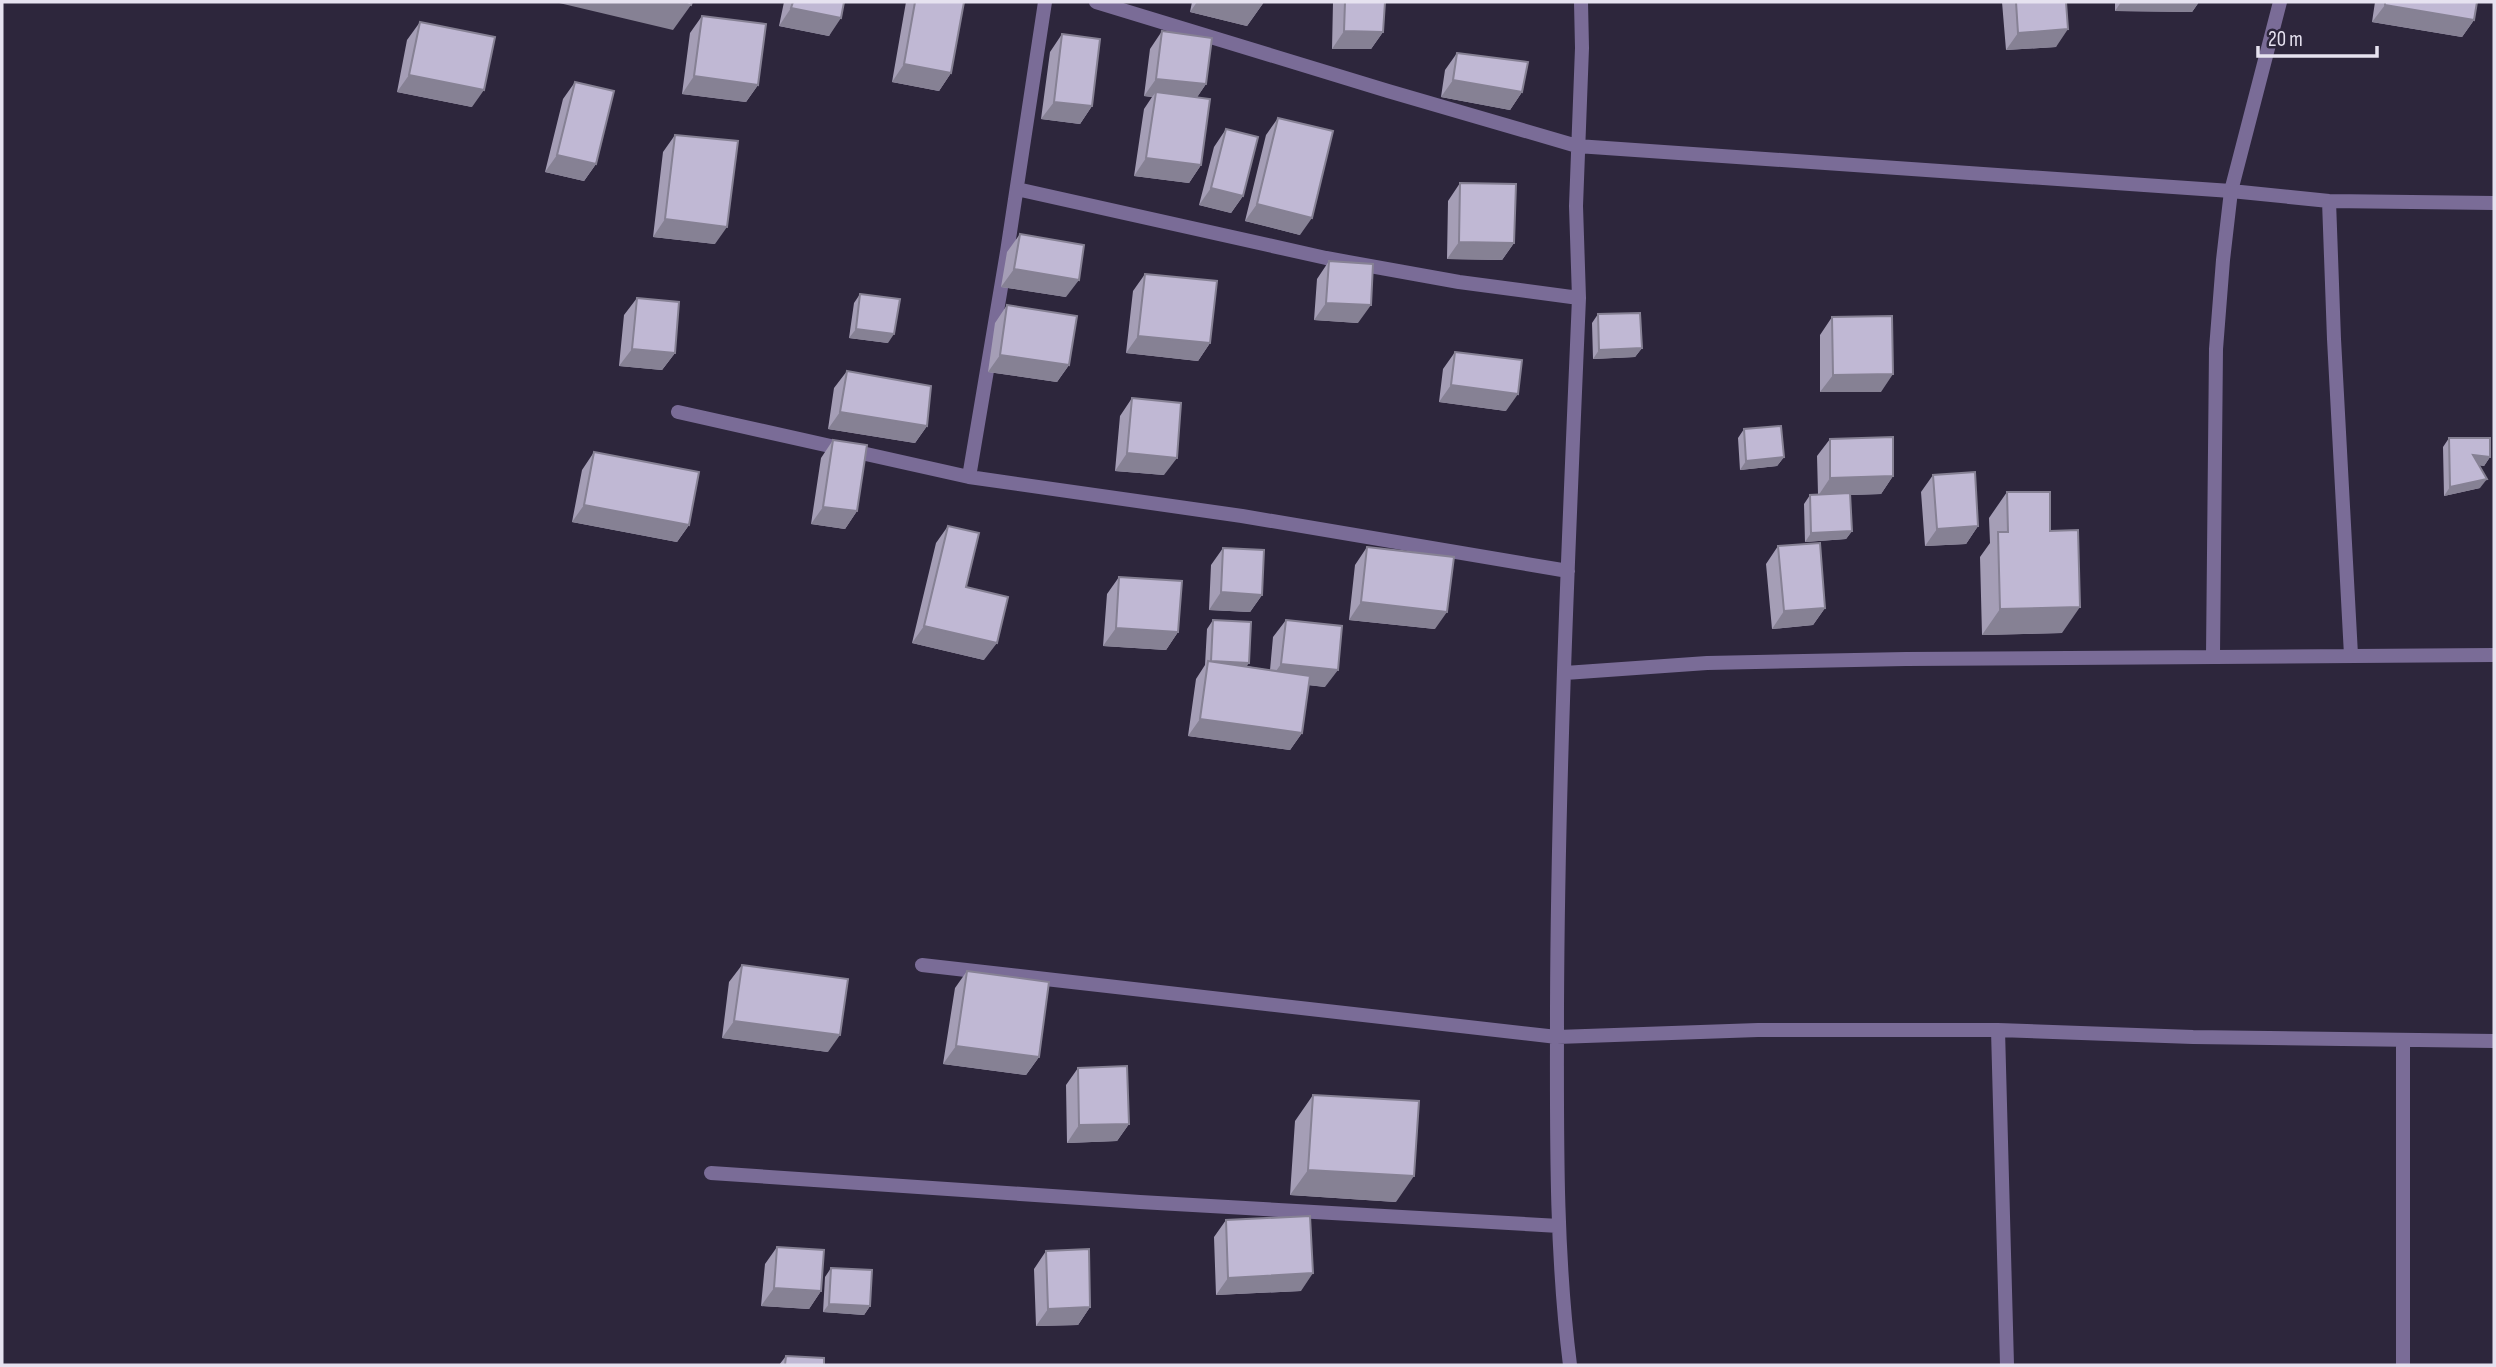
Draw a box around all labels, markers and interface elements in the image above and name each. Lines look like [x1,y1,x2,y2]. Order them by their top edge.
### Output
scale bar [2258,14,2377,58]
text: 20 m [2268,27,2303,52]

